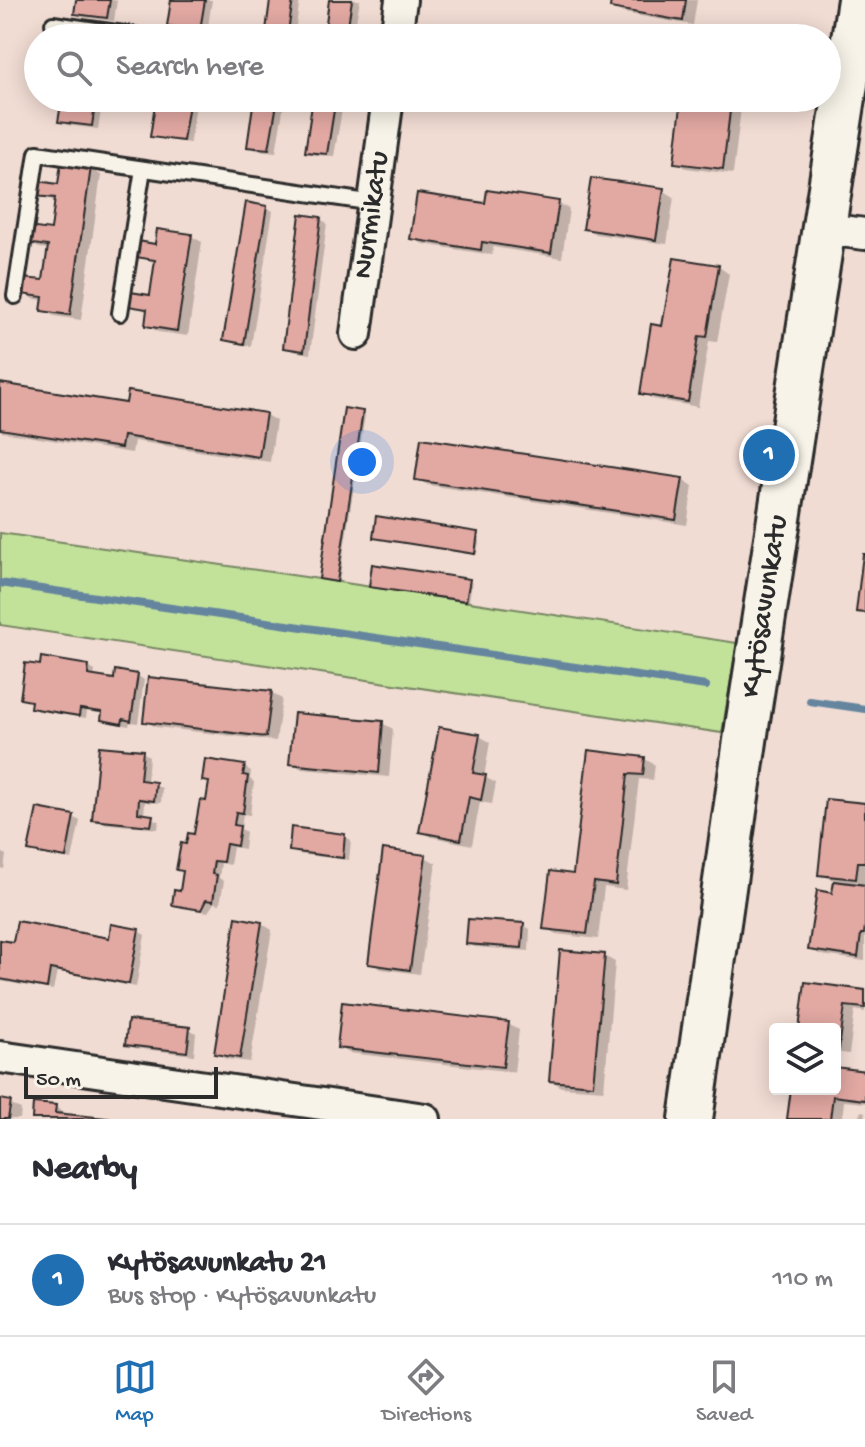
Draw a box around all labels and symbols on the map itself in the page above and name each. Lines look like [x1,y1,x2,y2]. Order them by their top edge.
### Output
street label: Nurmikatu [346,149,398,281]
pin: 1 [743,425,795,485]
your location [342,442,382,482]
street label: Kytösavunkatu [734,512,797,700]
scale bar [24,1063,218,1099]

